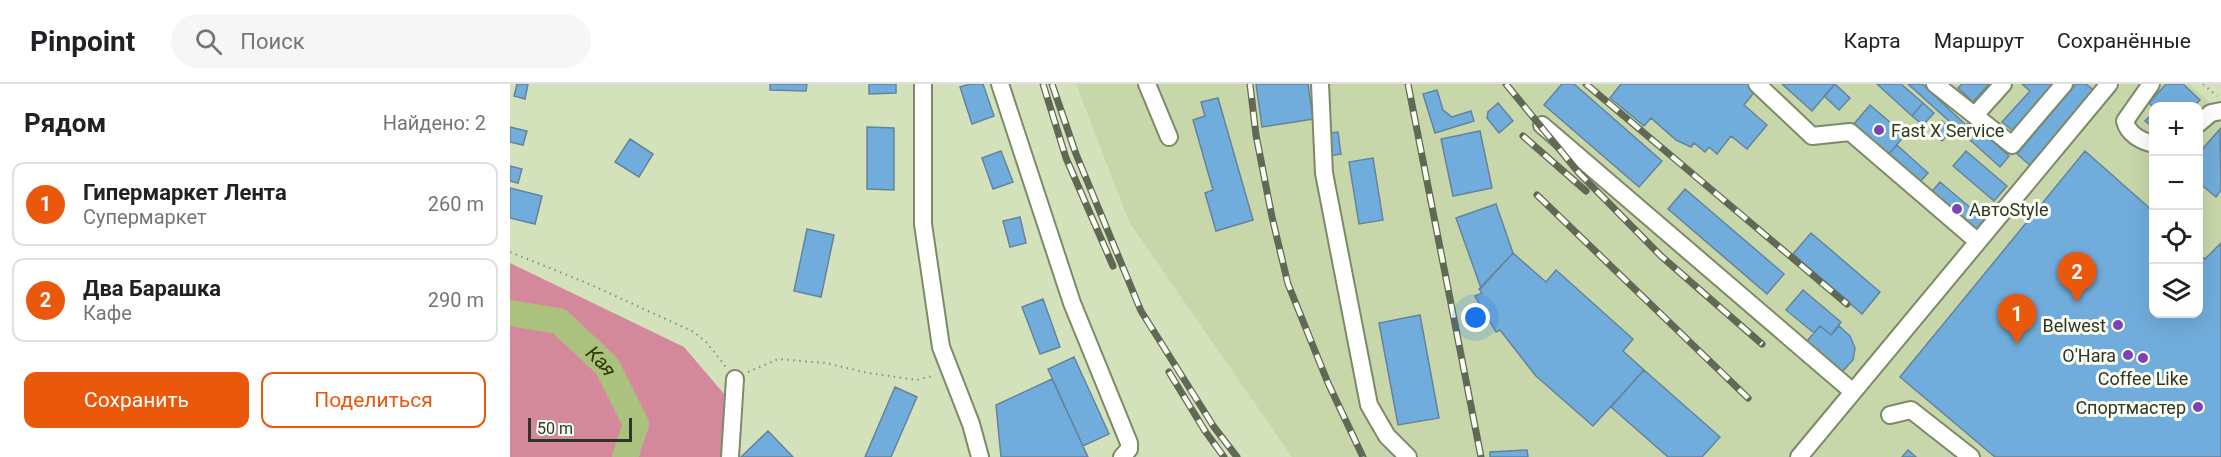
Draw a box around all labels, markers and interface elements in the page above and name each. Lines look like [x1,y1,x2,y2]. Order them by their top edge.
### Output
search box [171,14,591,68]
text: Pinpoint [30,25,135,58]
icon: search [192,25,225,58]
text: Поиск [240,29,305,54]
text: Карта [1844,29,1901,53]
text: Маршрут [1934,29,2024,53]
text: Сохранённые [2057,29,2191,53]
map controls [2149,102,2203,318]
button: + [2149,102,2203,156]
text: Рядом [24,108,106,138]
text: Найдено: 2 [383,111,486,135]
place label: Fast X Service [1891,120,2004,141]
marker: Fast X Service [1872,123,1886,137]
button: − [2149,156,2203,210]
text: Гипермаркет Лента [83,180,287,205]
text: 1 [40,192,51,216]
text: 260 m [428,192,484,216]
place label: АвтоStyle [1969,199,2049,220]
marker: АвтоStyle [1950,202,1964,216]
text: Супермаркет [83,205,207,229]
button: locate [2149,210,2203,264]
pin: 2 [2058,252,2096,302]
button: layers [2149,264,2203,318]
text: Два Барашка [83,276,221,301]
text: 2 [40,288,51,312]
text: 290 m [428,288,484,312]
pin: 1 [1998,294,2036,344]
text: Кафе [83,301,132,325]
your location [1461,303,1490,332]
place label: Belwest [2043,315,2106,336]
marker: Belwest [2111,318,2125,332]
water label: Кая [581,341,622,380]
place label: O'Hara [2062,345,2116,366]
marker: O'Hara [2121,348,2135,362]
marker: Coffee Like [2136,351,2150,365]
place label: Coffee Like [2098,368,2188,389]
button: Сохранить [24,372,249,428]
button: Поделиться [261,372,486,428]
place label: Спортмастер [2075,397,2186,418]
marker: Спортмастер [2191,400,2205,414]
scale bar [528,415,632,442]
text: 50 m [537,419,573,438]

